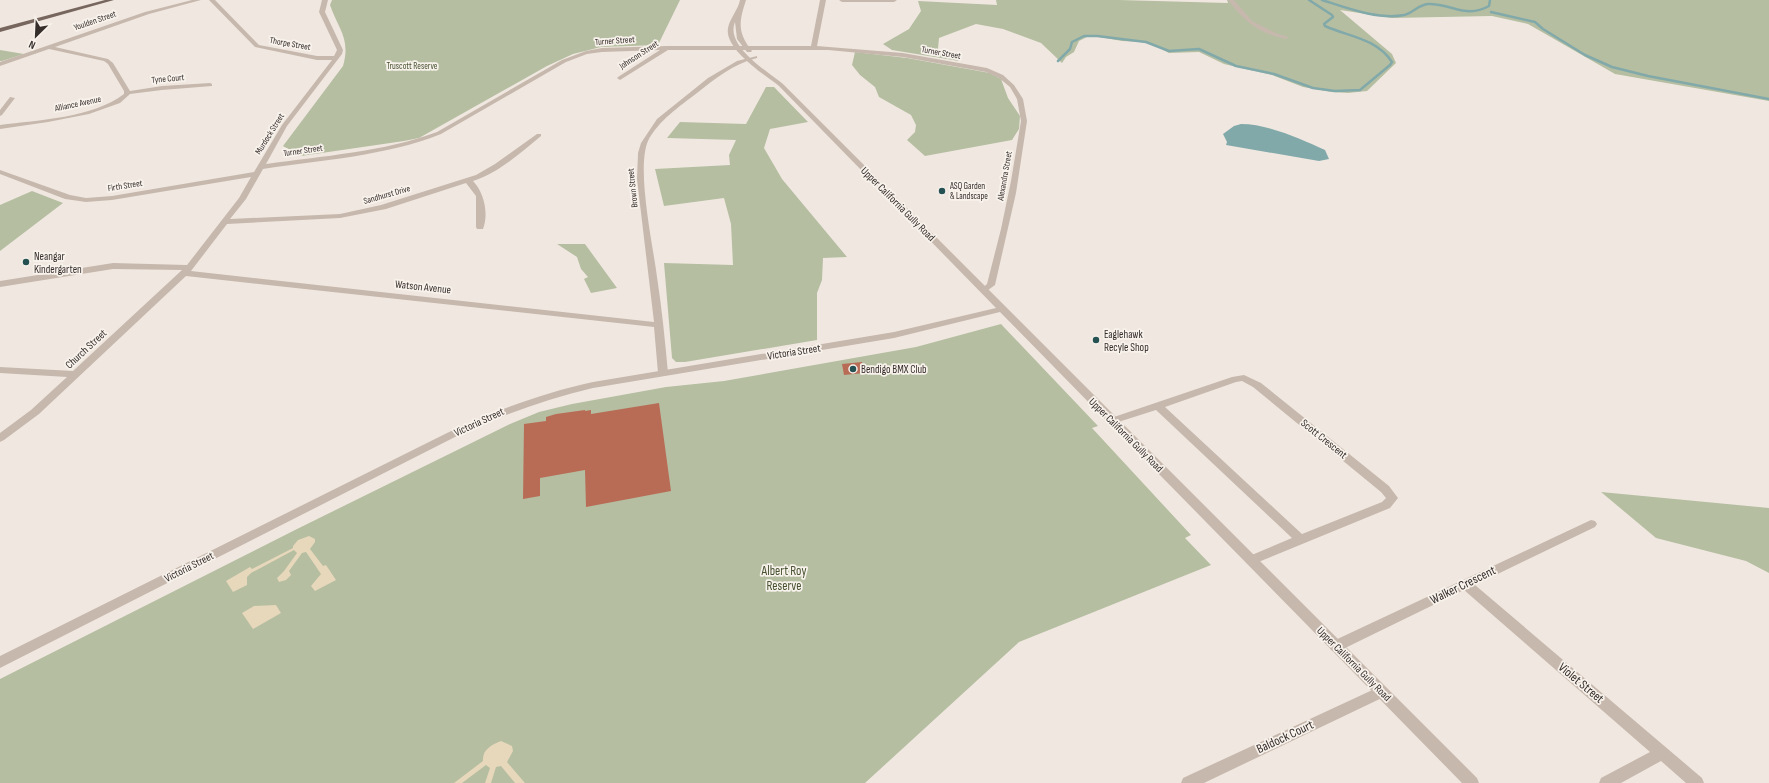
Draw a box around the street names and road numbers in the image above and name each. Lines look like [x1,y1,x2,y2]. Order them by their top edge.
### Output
street label: Youlden Street [72,9,118,33]
street label: Turner Street [595,34,636,48]
street label: Thorpe Street [269,35,312,53]
street label: Johnson Street [616,38,661,72]
street label: Turner Street [920,44,962,62]
street label: Tyne Court [151,72,185,86]
street label: Alliance Avenue [53,94,103,114]
street label: Murdock Street [253,111,287,157]
street label: Turner Street [283,143,324,159]
street label: Alexandra Street [995,150,1015,202]
street label: Upper California Gully Road [858,164,938,244]
street label: Brown Street [625,168,641,208]
street label: Firth Street [107,178,143,194]
street label: Sandhurst Drive [362,183,412,207]
street label: Watson Avenue [394,278,452,296]
street label: Church Street [63,326,110,371]
street label: Victoria Street [767,341,822,363]
street label: Upper California Gully Road [1086,395,1166,475]
street label: Victoria Street [452,405,507,439]
street label: Scott Crescent [1298,416,1350,462]
street label: Victoria Street [162,549,216,585]
street label: Walker Crescent [1428,562,1498,608]
street label: Upper California Gully Road [1314,624,1394,704]
street label: Violet Street [1555,659,1607,707]
street label: Baldock Court [1254,717,1316,757]

